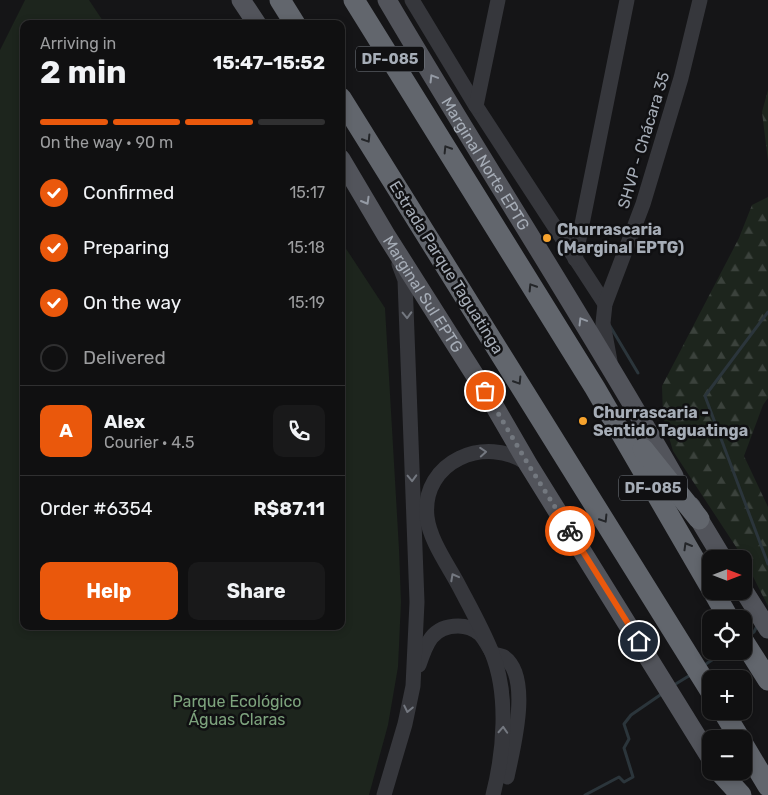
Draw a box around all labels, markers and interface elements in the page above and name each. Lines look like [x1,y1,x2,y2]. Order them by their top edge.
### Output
text: Arriving in [40,34,116,53]
road number: DF-085 [356,46,424,72]
text: 15:47–15:52 [213,51,325,74]
text: 2 min [40,53,127,91]
street label: SHVP - Chácara 35 [614,69,673,211]
one-way arrow [429,75,439,84]
street label: Marginal Norte EPTG [437,94,533,234]
text: On the way · 90 m [40,133,173,152]
one-way arrow [361,134,370,143]
one-way arrow [443,145,453,154]
street label: Estrada Parque Taguatinga [385,177,508,357]
icon: check [40,179,68,207]
text: Confirmed [83,181,174,204]
text: 15:17 [289,183,325,202]
one-way arrow [360,195,370,204]
place label: Churrascaria (Marginal EPTG) [557,220,684,257]
street label: Marginal Sul EPTG [379,232,467,356]
marker: Churrascaria (Marginal EPTG) [541,232,553,244]
icon: check [40,234,68,262]
text: Preparing [83,236,169,259]
text: 15:18 [288,238,325,257]
one-way arrow [529,283,539,292]
icon: check [40,289,68,317]
text: On the way [83,291,181,314]
text: 15:19 [288,293,325,312]
one-way arrow [401,311,412,319]
one-way arrow [579,318,589,327]
text: Delivered [83,346,166,369]
pin [464,370,506,412]
one-way arrow [512,376,522,385]
icon: bag [471,377,499,405]
place label: Churrascaria - Sentido Taguatinga [593,403,748,440]
button: phone [273,405,325,457]
text: Alex [104,410,145,433]
marker: Churrascaria - Sentido Taguatinga [577,415,589,427]
text: A [59,419,73,442]
text: Courier · 4.5 [104,433,194,452]
one-way arrow [479,446,487,457]
one-way arrow [407,474,417,482]
road number: DF-085 [619,476,687,500]
text: Order #6354 [40,497,152,520]
text: R$87.11 [253,497,325,520]
courier [545,506,595,556]
one-way arrow [598,513,608,522]
icon: bike [556,517,584,545]
one-way arrow [683,542,693,551]
north arrow [702,550,752,600]
map controls [702,550,752,780]
button: Help [40,562,178,620]
button: Share [188,562,325,620]
one-way arrow [450,574,460,583]
button: locate [702,610,752,660]
pin [618,620,660,662]
icon: home [625,627,653,655]
button: + [702,670,752,720]
park label: Parque Ecológico Águas Claras [172,692,302,729]
one-way arrow [404,705,414,714]
one-way arrow [497,726,508,734]
button: − [702,730,752,780]

